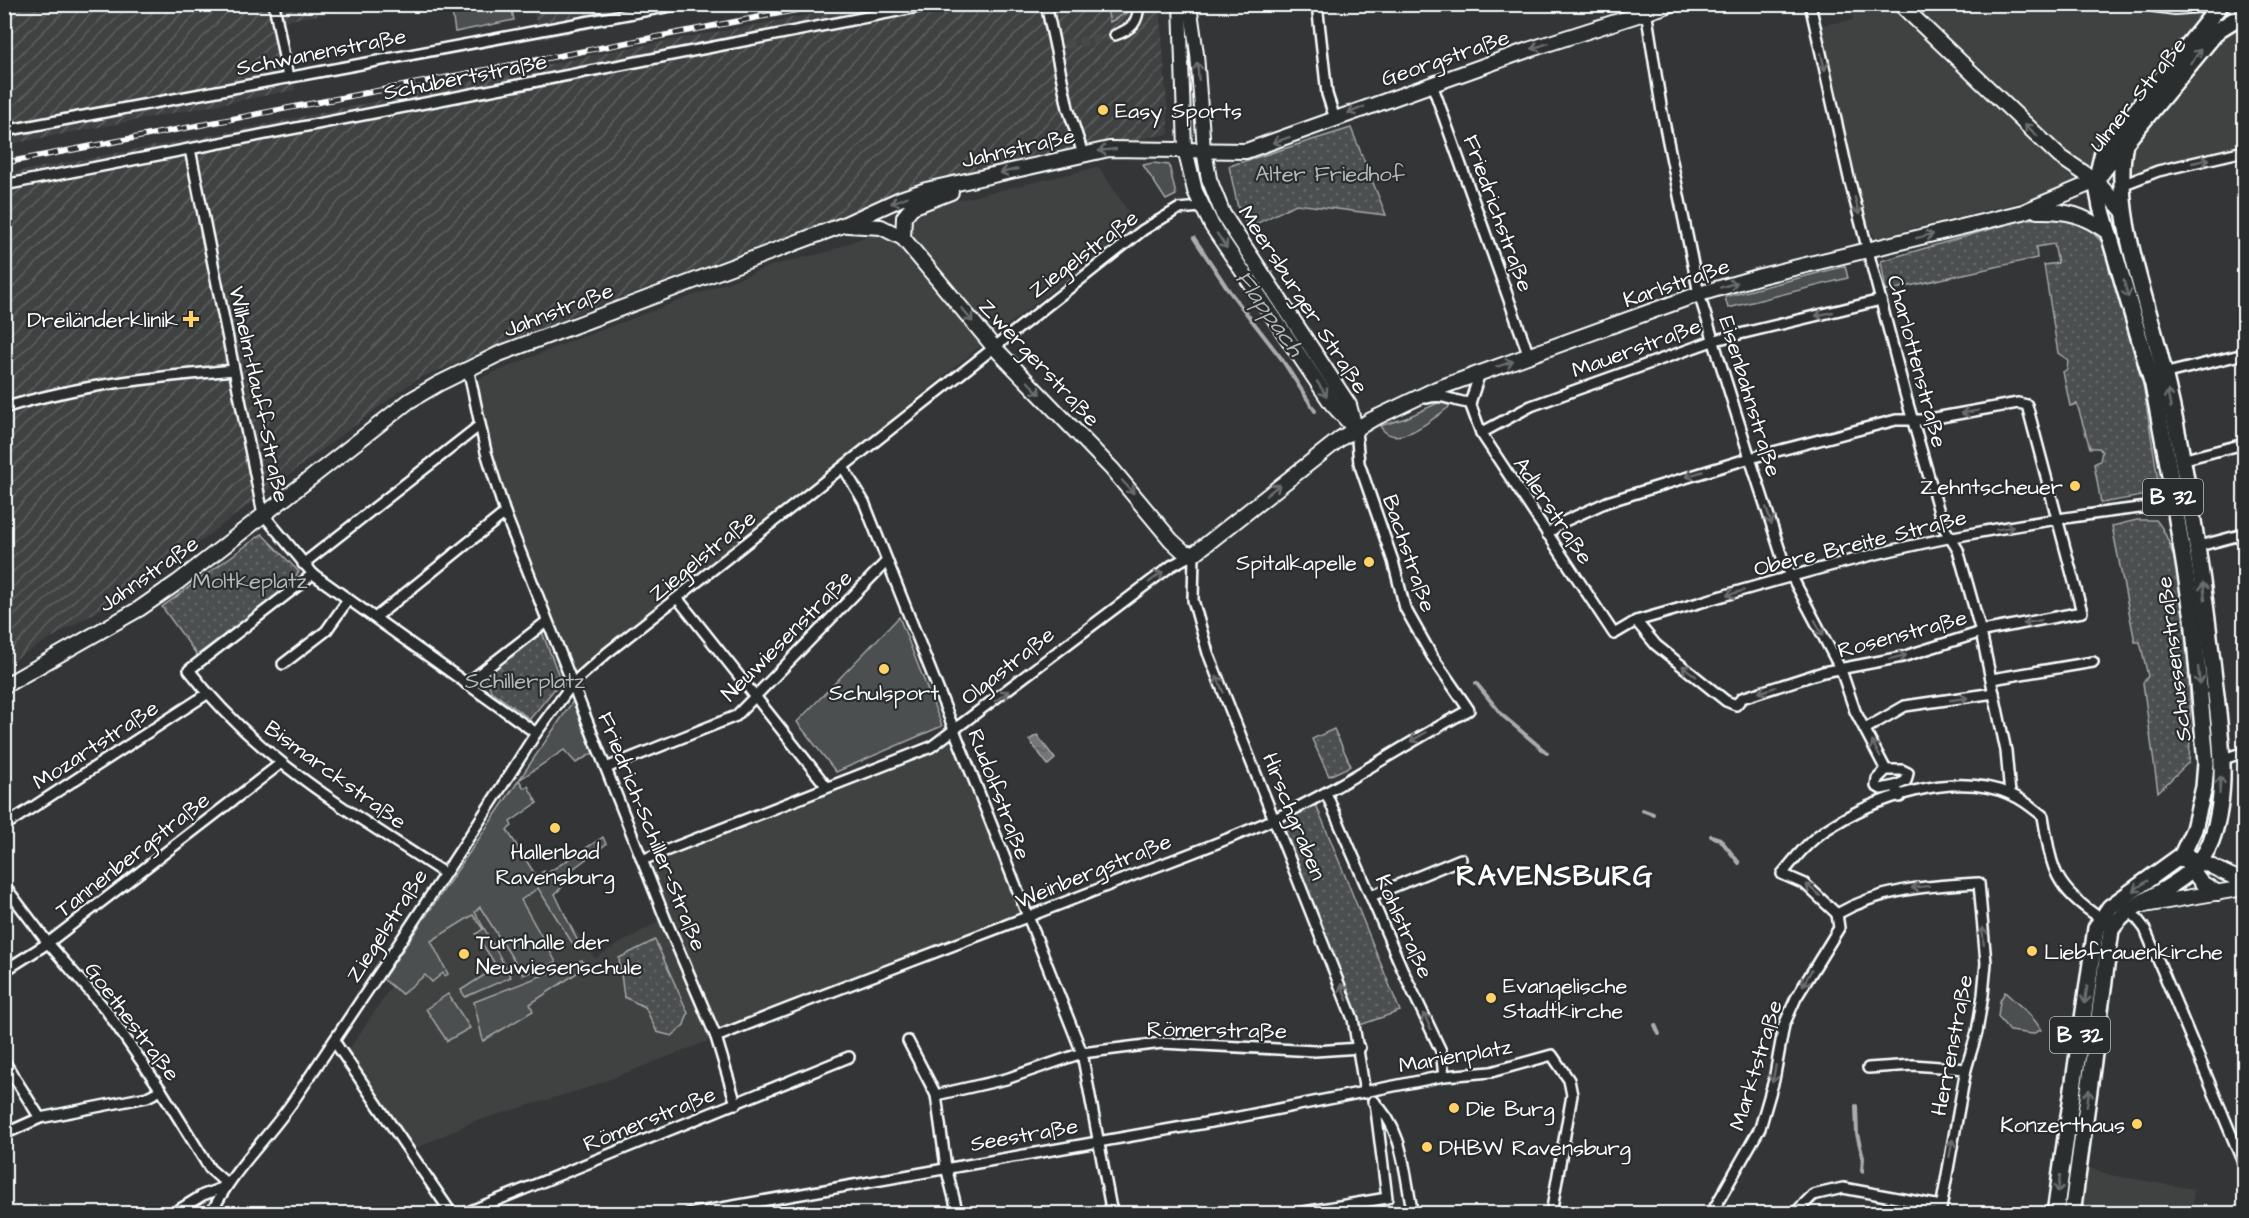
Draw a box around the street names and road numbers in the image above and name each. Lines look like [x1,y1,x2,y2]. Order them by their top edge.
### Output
street label: Schwanenstraße [234,21,409,84]
street label: Georgstraße [1377,22,1514,96]
street label: Ulmer Straße [2082,31,2194,159]
street label: Schubertstraße [381,46,550,109]
street label: Jahnstraße [959,120,1078,177]
street label: Friedrichstraße [1455,131,1540,296]
street label: Meersburger Straße [1229,200,1375,401]
street label: Ziegelstraße [1023,203,1146,306]
street label: Karlstraße [1619,251,1734,316]
street label: Charlottenstraße [1879,272,1954,451]
street label: Jahnstraße [499,275,618,346]
street label: Wilhelm-Hauff-Straße [220,283,297,505]
street label: Zwergerstraße [970,292,1107,435]
street label: Mauerstraße [1568,311,1706,386]
street label: Eisenbahnstraße [1710,312,1789,481]
street label: Adlerstraße [1505,451,1600,571]
road number: B 32 [2143,479,2203,515]
street label: Bachstraße [1374,491,1443,617]
street label: Obere Breite Straße [1751,502,1970,585]
street label: Ziegelstraße [643,503,764,610]
street label: Jahnstraße [93,528,205,620]
street label: Neuwiesenstraße [714,563,860,709]
street label: Schussenstraße [2149,574,2200,743]
street label: Rosenstraße [1834,602,1971,667]
street label: Olgastraße [954,620,1062,714]
street label: Mozartstraße [27,693,165,798]
street label: Friedrich-Schiller-Straße [589,708,714,956]
street label: Bismarckstraße [258,713,413,837]
street label: Rudolfstraße [959,725,1038,865]
street label: Hirschgraben [1253,748,1333,885]
street label: Tannenbergstraße [49,785,217,926]
street label: Weinbergstraße [1011,826,1177,918]
street label: Ziegelstraße [339,863,437,989]
street label: Kohlstraße [1367,870,1440,984]
street label: Goethestraße [77,956,187,1088]
street label: Herrenstraße [1924,972,1981,1119]
street label: Marktstraße [1722,996,1791,1134]
street label: Römerstraße [1147,1014,1287,1047]
road number: B 32 [2050,1017,2110,1053]
street label: Marienplatz [1396,1031,1514,1082]
street label: Römerstraße [579,1079,720,1160]
street label: Seestraße [968,1111,1081,1160]

